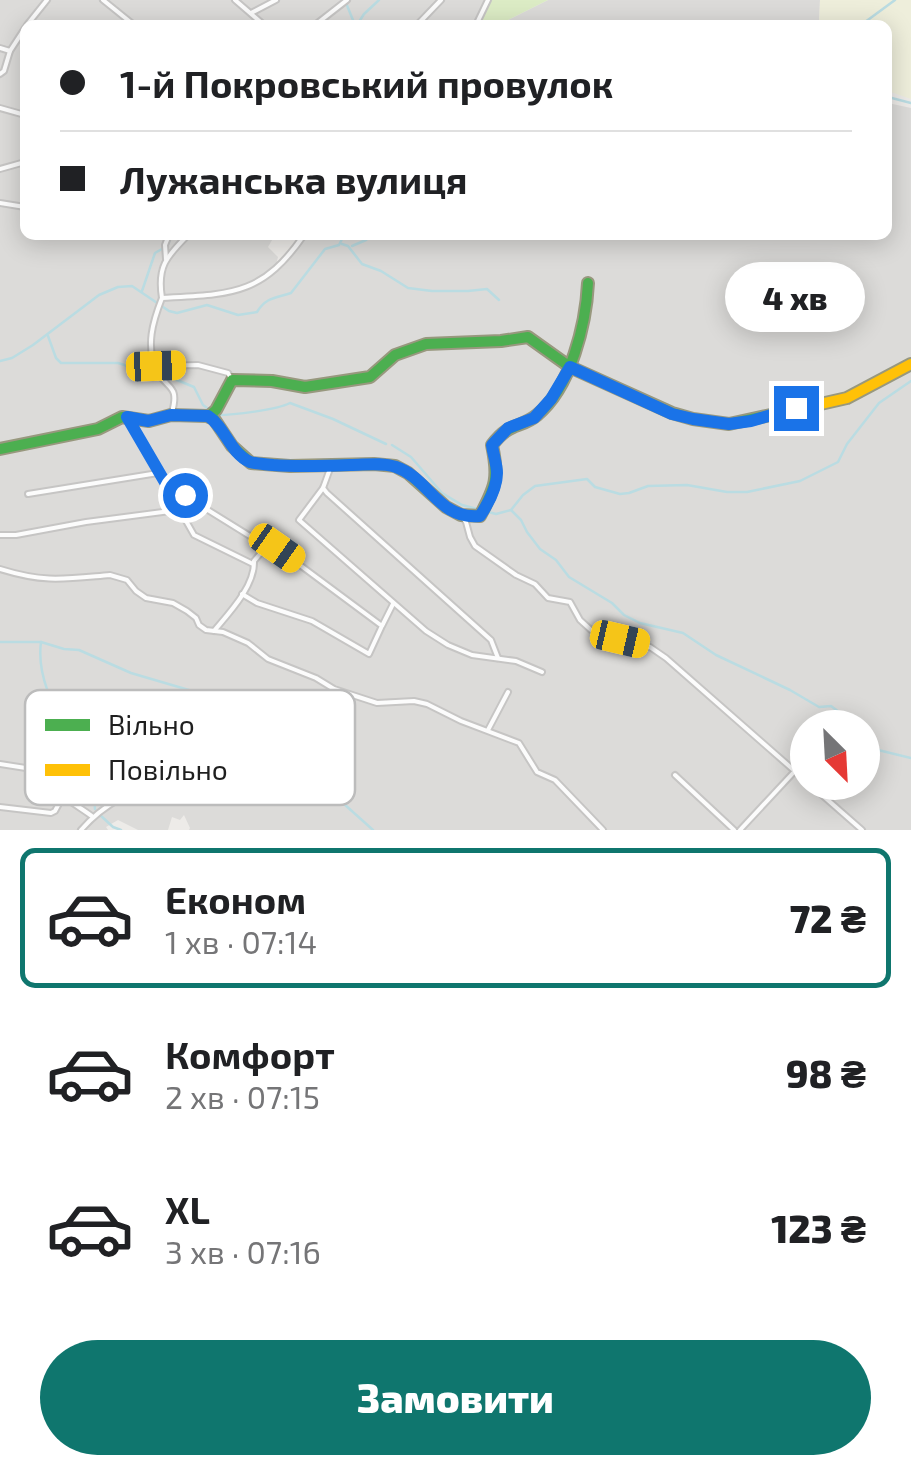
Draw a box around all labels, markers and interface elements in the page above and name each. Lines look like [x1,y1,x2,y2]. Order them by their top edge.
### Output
text: 1-й Покровський провулок [120,60,613,106]
text: Лужанська вулиця [120,156,468,202]
callout: 4 хв [726,263,866,333]
text: 4 хв [762,278,828,316]
car [125,350,187,382]
route end [774,386,819,431]
route start [163,473,208,518]
car [244,519,310,577]
car [587,618,653,660]
legend [25,690,355,805]
text: Вільно [108,707,195,741]
north arrow [790,710,880,800]
map controls [790,710,880,800]
text: Повільно [108,752,228,786]
icon: car [45,873,135,963]
text: Економ [165,876,306,922]
text: 72 ₴ [790,895,866,941]
text: 1 хв · 07:14 [165,922,317,960]
icon: car [45,1028,135,1118]
text: Комфорт [165,1031,335,1077]
text: 98 ₴ [786,1050,866,1096]
text: 2 хв · 07:15 [165,1077,320,1115]
icon: car [45,1183,135,1273]
text: XL [165,1186,210,1232]
text: 123 ₴ [771,1205,866,1251]
text: 3 хв · 07:16 [165,1232,321,1270]
button: Замовити [40,1340,871,1455]

